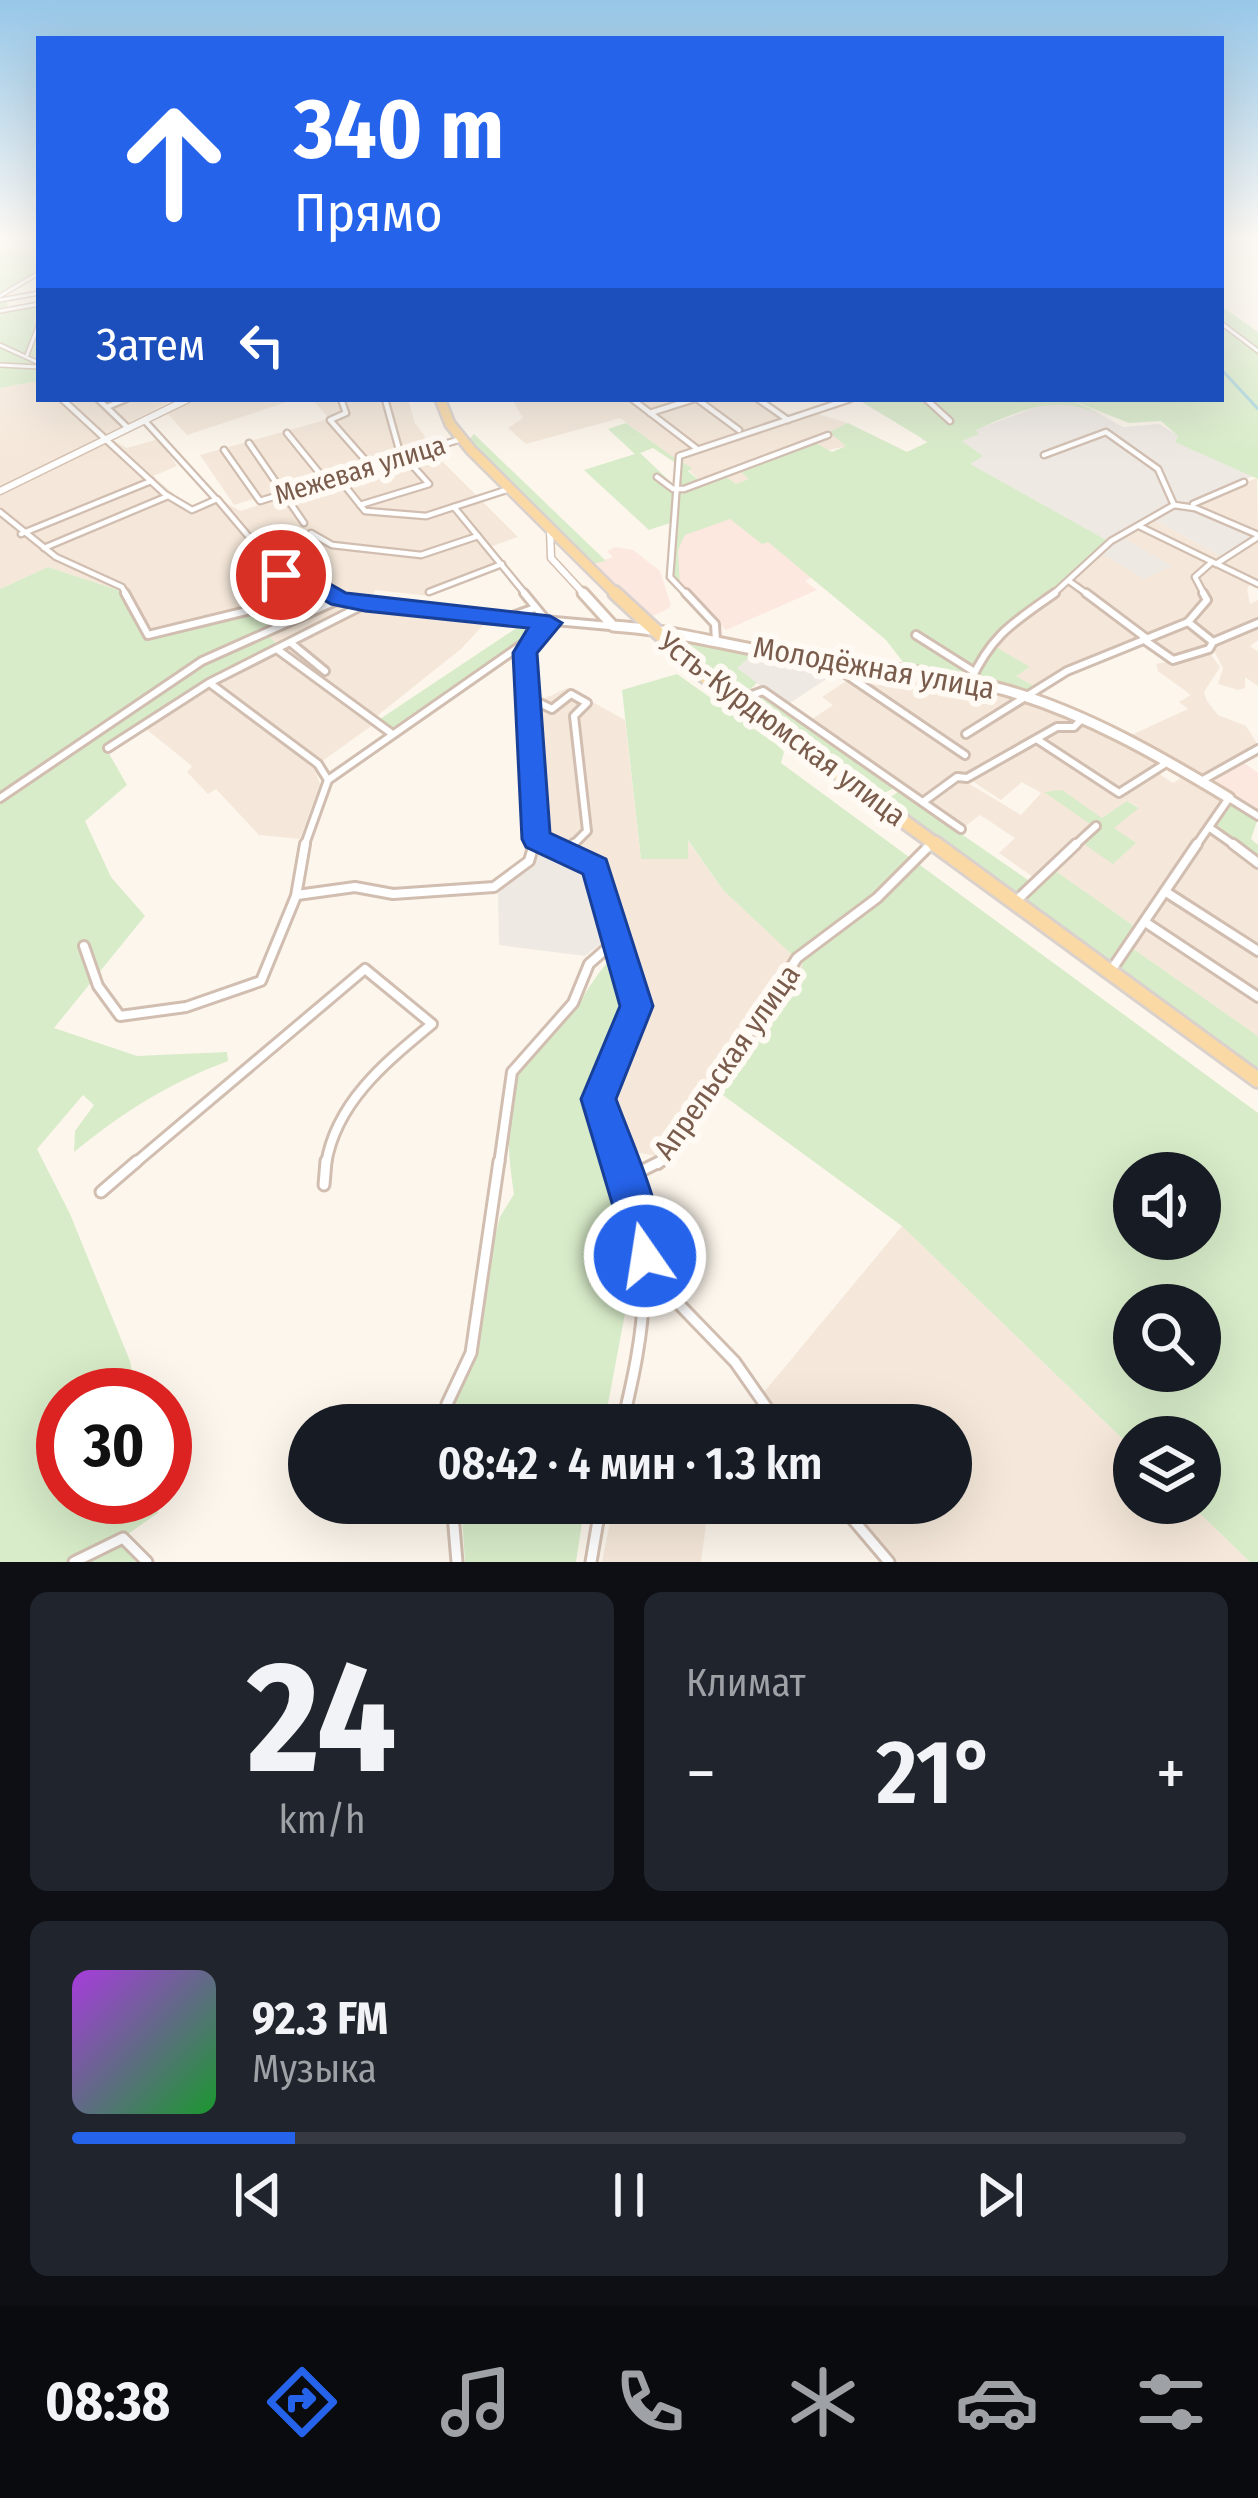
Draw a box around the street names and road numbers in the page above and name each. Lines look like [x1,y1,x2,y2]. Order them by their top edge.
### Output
street label: Межевая улица [271,429,449,511]
street label: Усть-Курдюмская улица [650,624,913,834]
street label: Молодёжная улица [751,629,997,707]
street label: Апрельская улица [646,958,808,1166]

